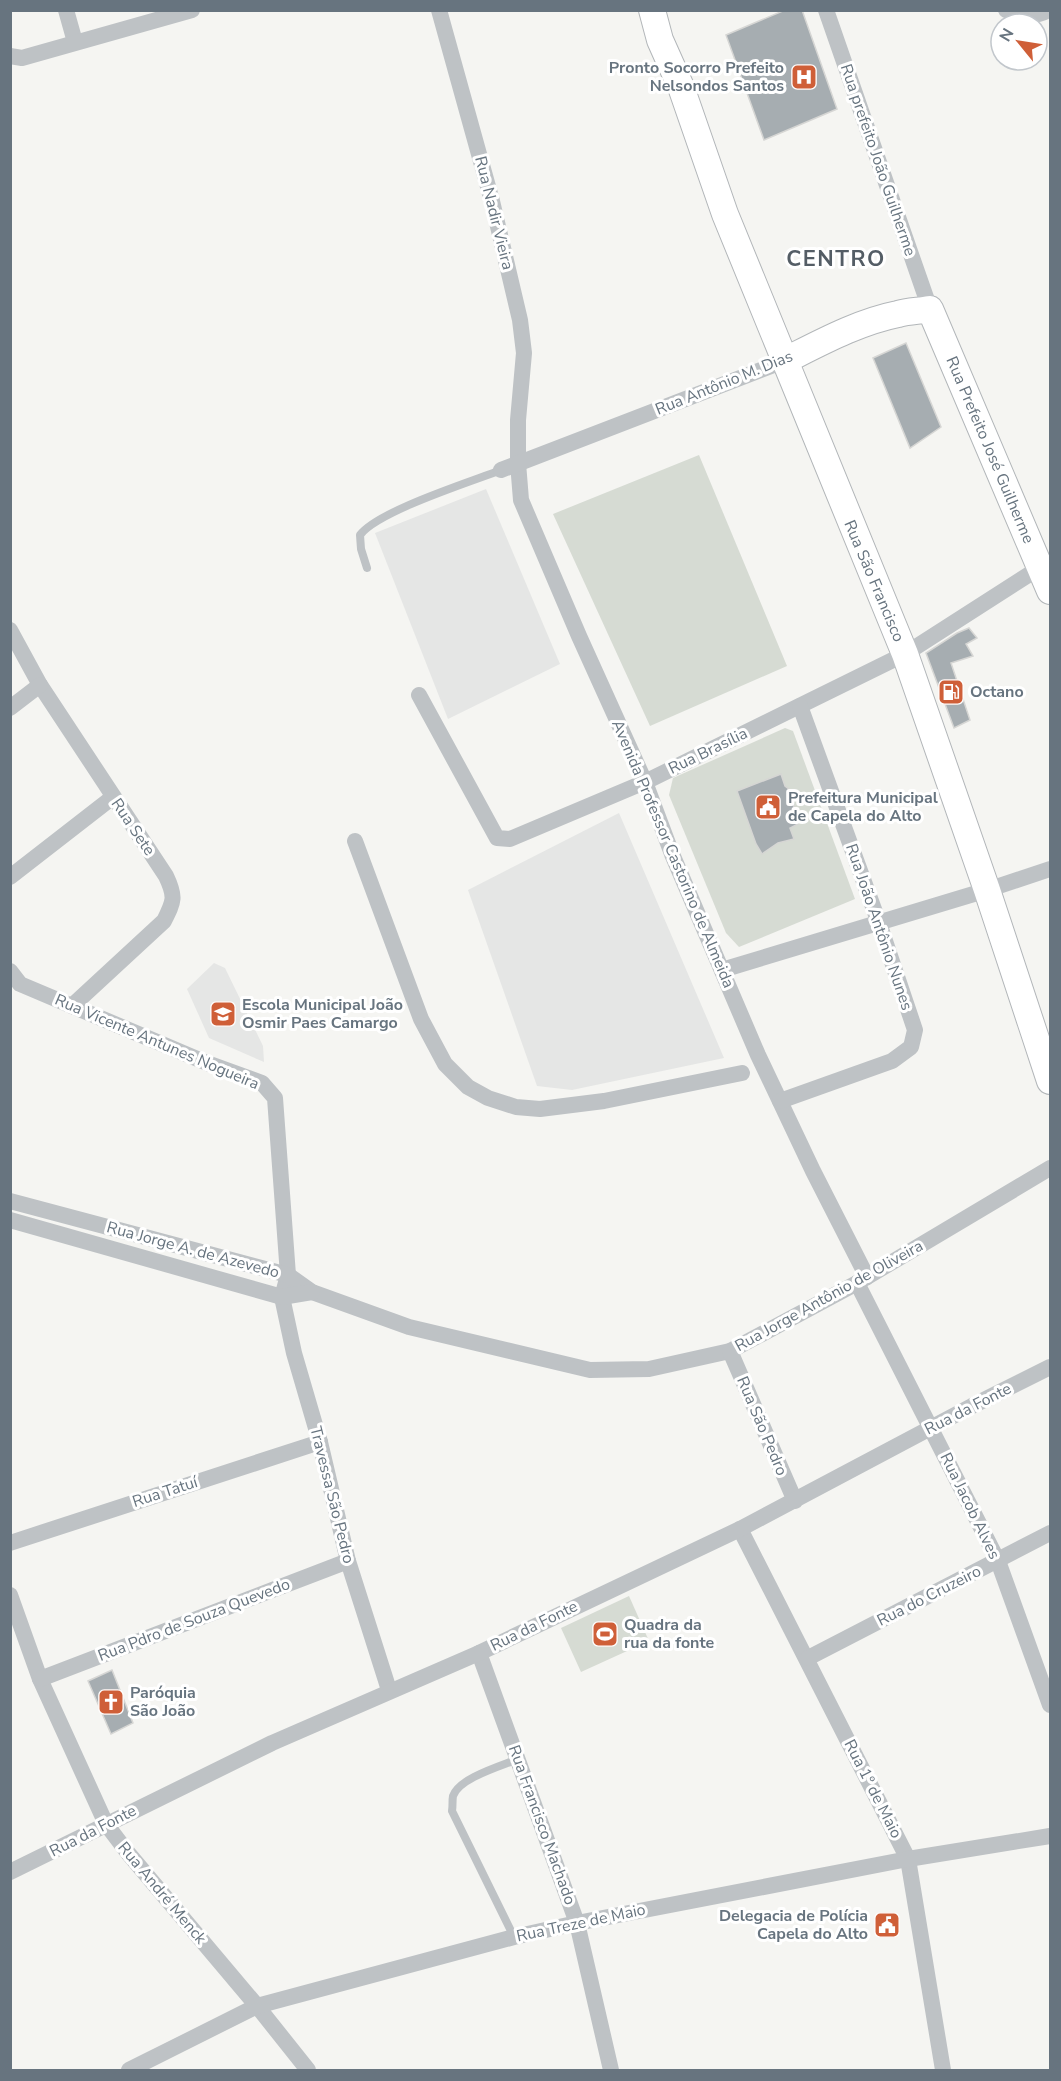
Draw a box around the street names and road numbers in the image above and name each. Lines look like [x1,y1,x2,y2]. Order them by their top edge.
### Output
street label: Rua prefeito João Guilherme [835,61,921,259]
street label: Rua Nadir Vieira [469,154,519,272]
street label: Rua Antônio M. Dias [652,345,796,421]
street label: Rua Prefeito José Guilherme [941,353,1039,547]
street label: Rua São Francisco [838,517,910,645]
street label: Avenida Professor Castorino de Almeida [606,717,740,991]
street label: Rua Brasília [665,722,751,780]
street label: Rua Sete [106,794,160,860]
street label: Rua João Antônio Nunes [840,841,918,1013]
street label: Rua Vicente Antunes Nogueira [51,989,263,1095]
street label: Rua Jorge A. de Azevedo [104,1216,282,1284]
street label: Rua Jorge Antônio de Oliveira [731,1235,927,1357]
street label: Rua São Pedro [731,1373,793,1479]
street label: Rua da Fonte [921,1378,1015,1440]
street label: Travessa São Pedro [304,1424,360,1566]
street label: Rua Jacob Alves [935,1449,1005,1563]
street label: Rua Tatuí [130,1471,202,1513]
street label: Rua do Cruzeiro [873,1560,985,1632]
street label: Rua Pdro de Souza Quevedo [95,1573,293,1667]
street label: Rua da Fonte [487,1595,581,1657]
street label: Rua 1º de Maio [839,1736,907,1842]
street label: Rua Francisco Machado [503,1742,581,1908]
street label: Rua da Fonte [46,1800,140,1862]
street label: Rua André Menck [113,1837,212,1950]
street label: Rua Treze de Maio [514,1899,648,1947]

